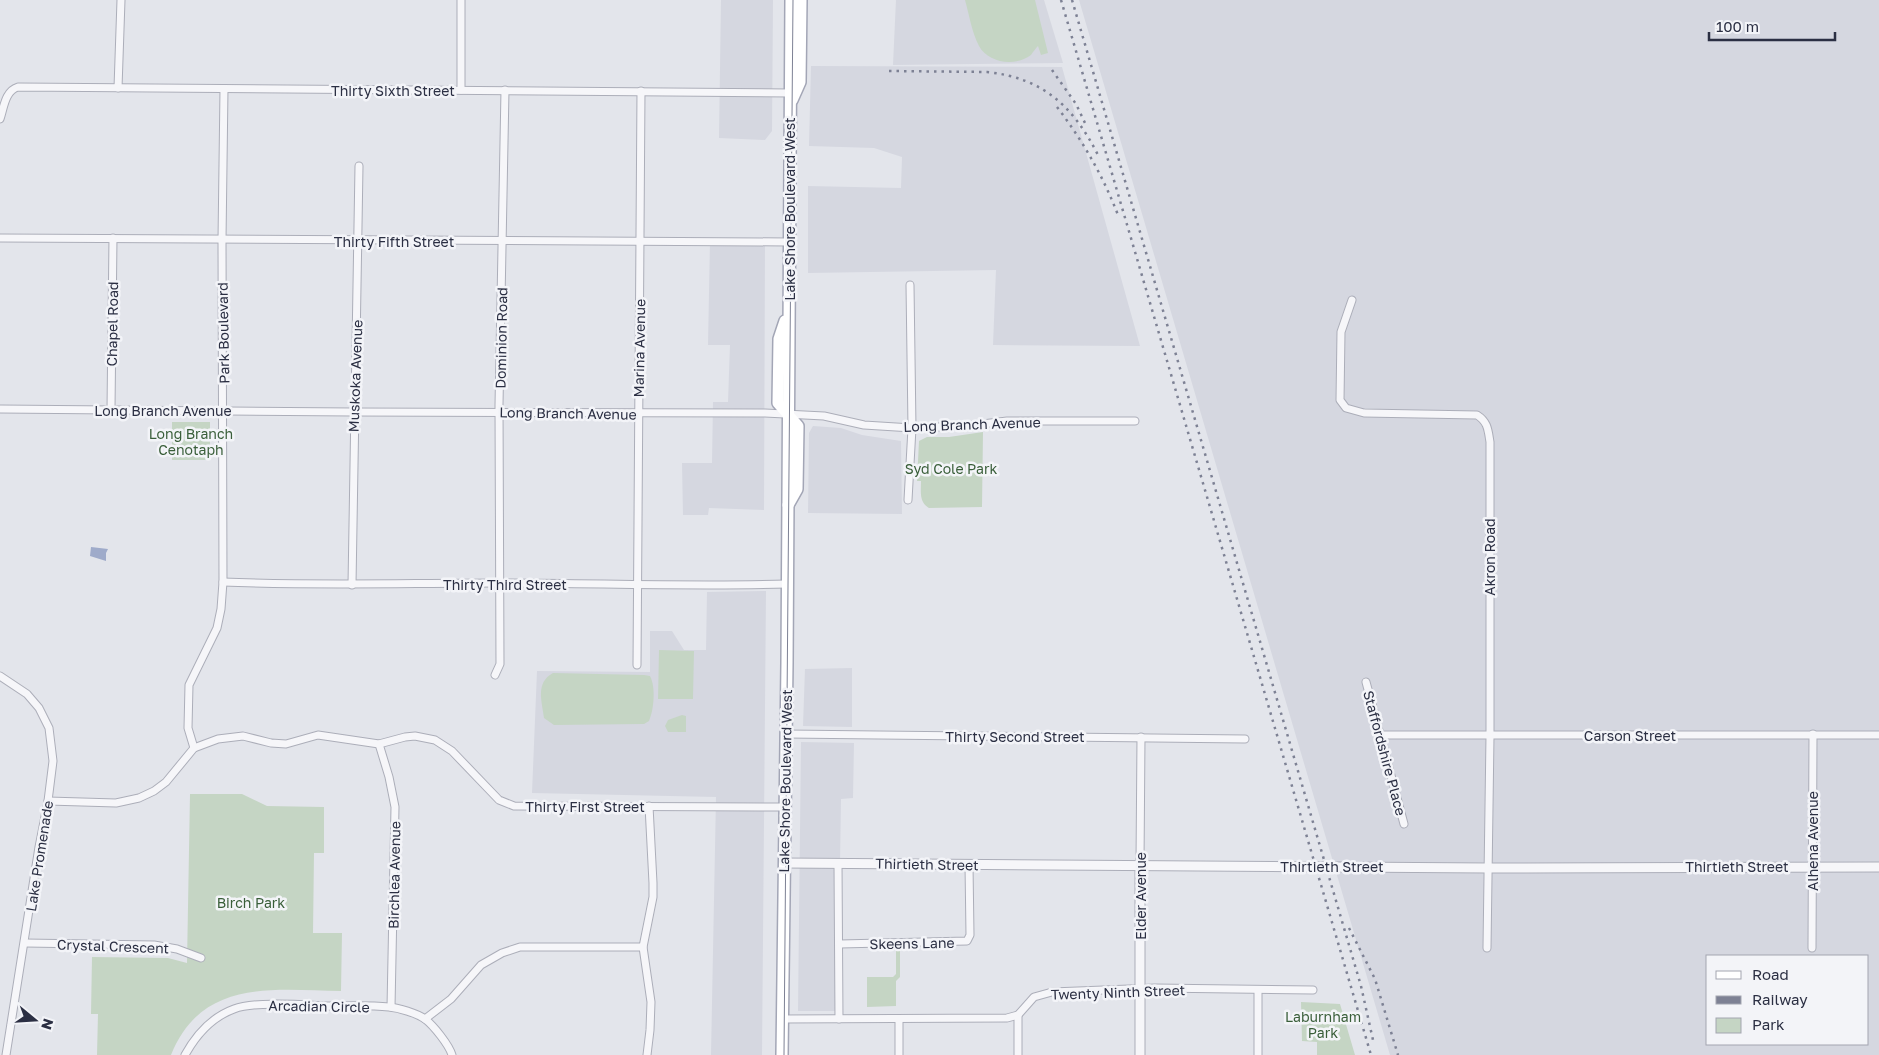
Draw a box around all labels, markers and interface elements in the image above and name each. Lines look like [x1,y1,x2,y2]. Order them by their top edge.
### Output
scale bar [1709,10,1835,42]
text: 100 m [1716,17,1759,35]
street label: Thirty Sixth Street [331,82,455,99]
street label: Lake Shore Boulevard West [781,117,798,301]
street label: Thirty Fifth Street [334,233,454,250]
street label: Chapel Road [103,281,121,367]
street label: Park Boulevard [214,282,232,384]
street label: Dominion Road [492,287,510,389]
street label: Marina Avenue [630,299,648,397]
street label: Muskoka Avenue [345,319,365,433]
street label: Long Branch Avenue [94,402,232,419]
street label: Long Branch Avenue [499,403,637,423]
street label: Long Branch Avenue [903,413,1041,435]
park label: Long Branch Cenotaph [149,425,233,458]
park label: Syd Cole Park [905,460,997,477]
street label: Akron Road [1481,518,1498,596]
street label: Thirty Third Street [443,576,567,593]
street label: Lake Shore Boulevard West [775,689,795,873]
street label: Staffordshire Place [1360,689,1410,817]
street label: Carson Street [1584,727,1676,744]
street label: Thirty Second Street [945,728,1085,745]
street label: Alhena Avenue [1804,791,1821,891]
street label: Thirty First Street [525,798,645,815]
street label: Lake Promenade [22,799,56,913]
street label: Birchlea Avenue [385,821,403,929]
street label: Elder Avenue [1132,852,1149,940]
street label: Thirtieth Street [875,855,979,873]
street label: Thirtieth Street [1280,858,1384,875]
street label: Thirtieth Street [1685,858,1789,875]
park label: Birch Park [217,894,285,911]
street label: Skeens Lane [869,934,955,952]
street label: Crystal Crescent [57,936,169,956]
legend [1706,955,1869,1045]
text: Road [1752,965,1789,983]
street label: Twenty Ninth Street [1051,981,1185,1003]
text: Railway [1752,990,1808,1008]
north arrow [10,995,60,1045]
street label: Arcadian Circle [268,997,370,1015]
park label: Laburnham Park [1285,1008,1361,1041]
text: Park [1752,1015,1785,1033]
text: N [38,1016,58,1032]

